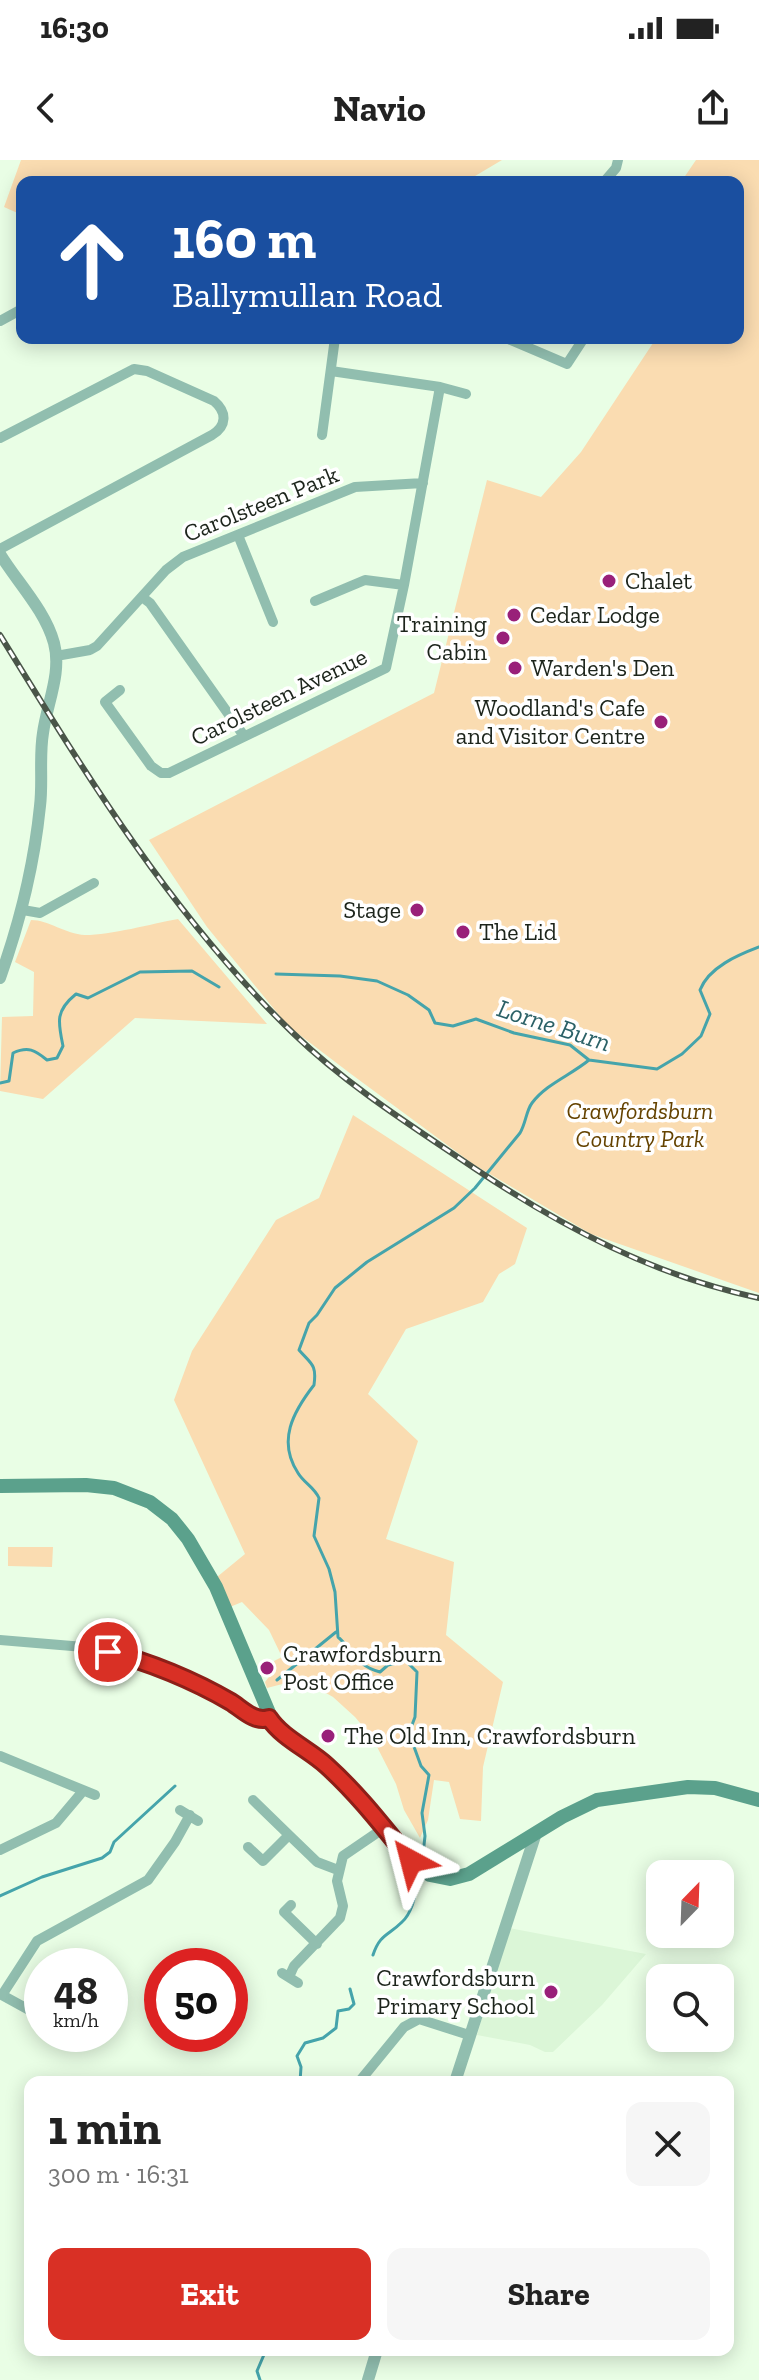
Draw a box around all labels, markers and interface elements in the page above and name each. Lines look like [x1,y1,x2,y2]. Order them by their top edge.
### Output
text: 16:30 [40,10,109,46]
icon: back [24,86,68,130]
icon: share [691,86,735,130]
text: Navio [333,87,426,130]
text: 160 m [172,205,316,272]
icon: ahead [40,208,144,312]
text: Ballymullan Road [172,273,442,316]
street label: Carolsteen Park [179,459,343,548]
place label: Chalet [625,566,692,595]
marker: Chalet [600,572,618,590]
place label: Cedar Lodge [530,600,660,629]
marker: Cedar Lodge [505,606,523,624]
place label: Training Cabin [397,609,487,666]
marker: Training Cabin [494,629,512,647]
street label: Carolsteen Avenue [186,641,372,752]
place label: Warden's Den [531,653,675,682]
marker: Warden's Den [506,659,524,677]
place label: Woodland's Cafe and Visitor Centre [456,693,645,750]
marker: Woodland's Cafe and Visitor Centre [652,713,670,731]
place label: Stage [343,895,401,924]
marker: Stage [408,901,426,919]
place label: The Lid [479,917,557,946]
marker: The Lid [454,923,472,941]
water label: Lorne Burn [493,992,615,1058]
park label: Crawfordsburn Country Park [567,1096,713,1153]
pin [74,1618,142,1686]
icon: arrive [86,1630,130,1674]
place label: Crawfordsburn Post Office [283,1639,442,1696]
marker: Crawfordsburn Post Office [258,1659,276,1677]
place label: The Old Inn, Crawfordsburn [344,1721,636,1750]
marker: The Old Inn, Crawfordsburn [319,1727,337,1745]
position arrow [369,1819,453,1903]
north arrow [646,1860,734,1948]
map controls [646,1860,734,2052]
speed limit sign: 50 [144,1948,248,2052]
place label: Crawfordsburn Primary School [376,1963,535,2020]
button: search [646,1964,734,2052]
text: 48 [54,1966,98,2014]
marker: Crawfordsburn Primary School [542,1983,560,2001]
text: km/h [53,2008,99,2032]
text: 1 min [48,2099,161,2156]
button: close [626,2102,710,2186]
text: 300 m · 16:31 [48,2158,189,2190]
button: Exit [48,2248,371,2340]
button: Share [387,2248,710,2340]

